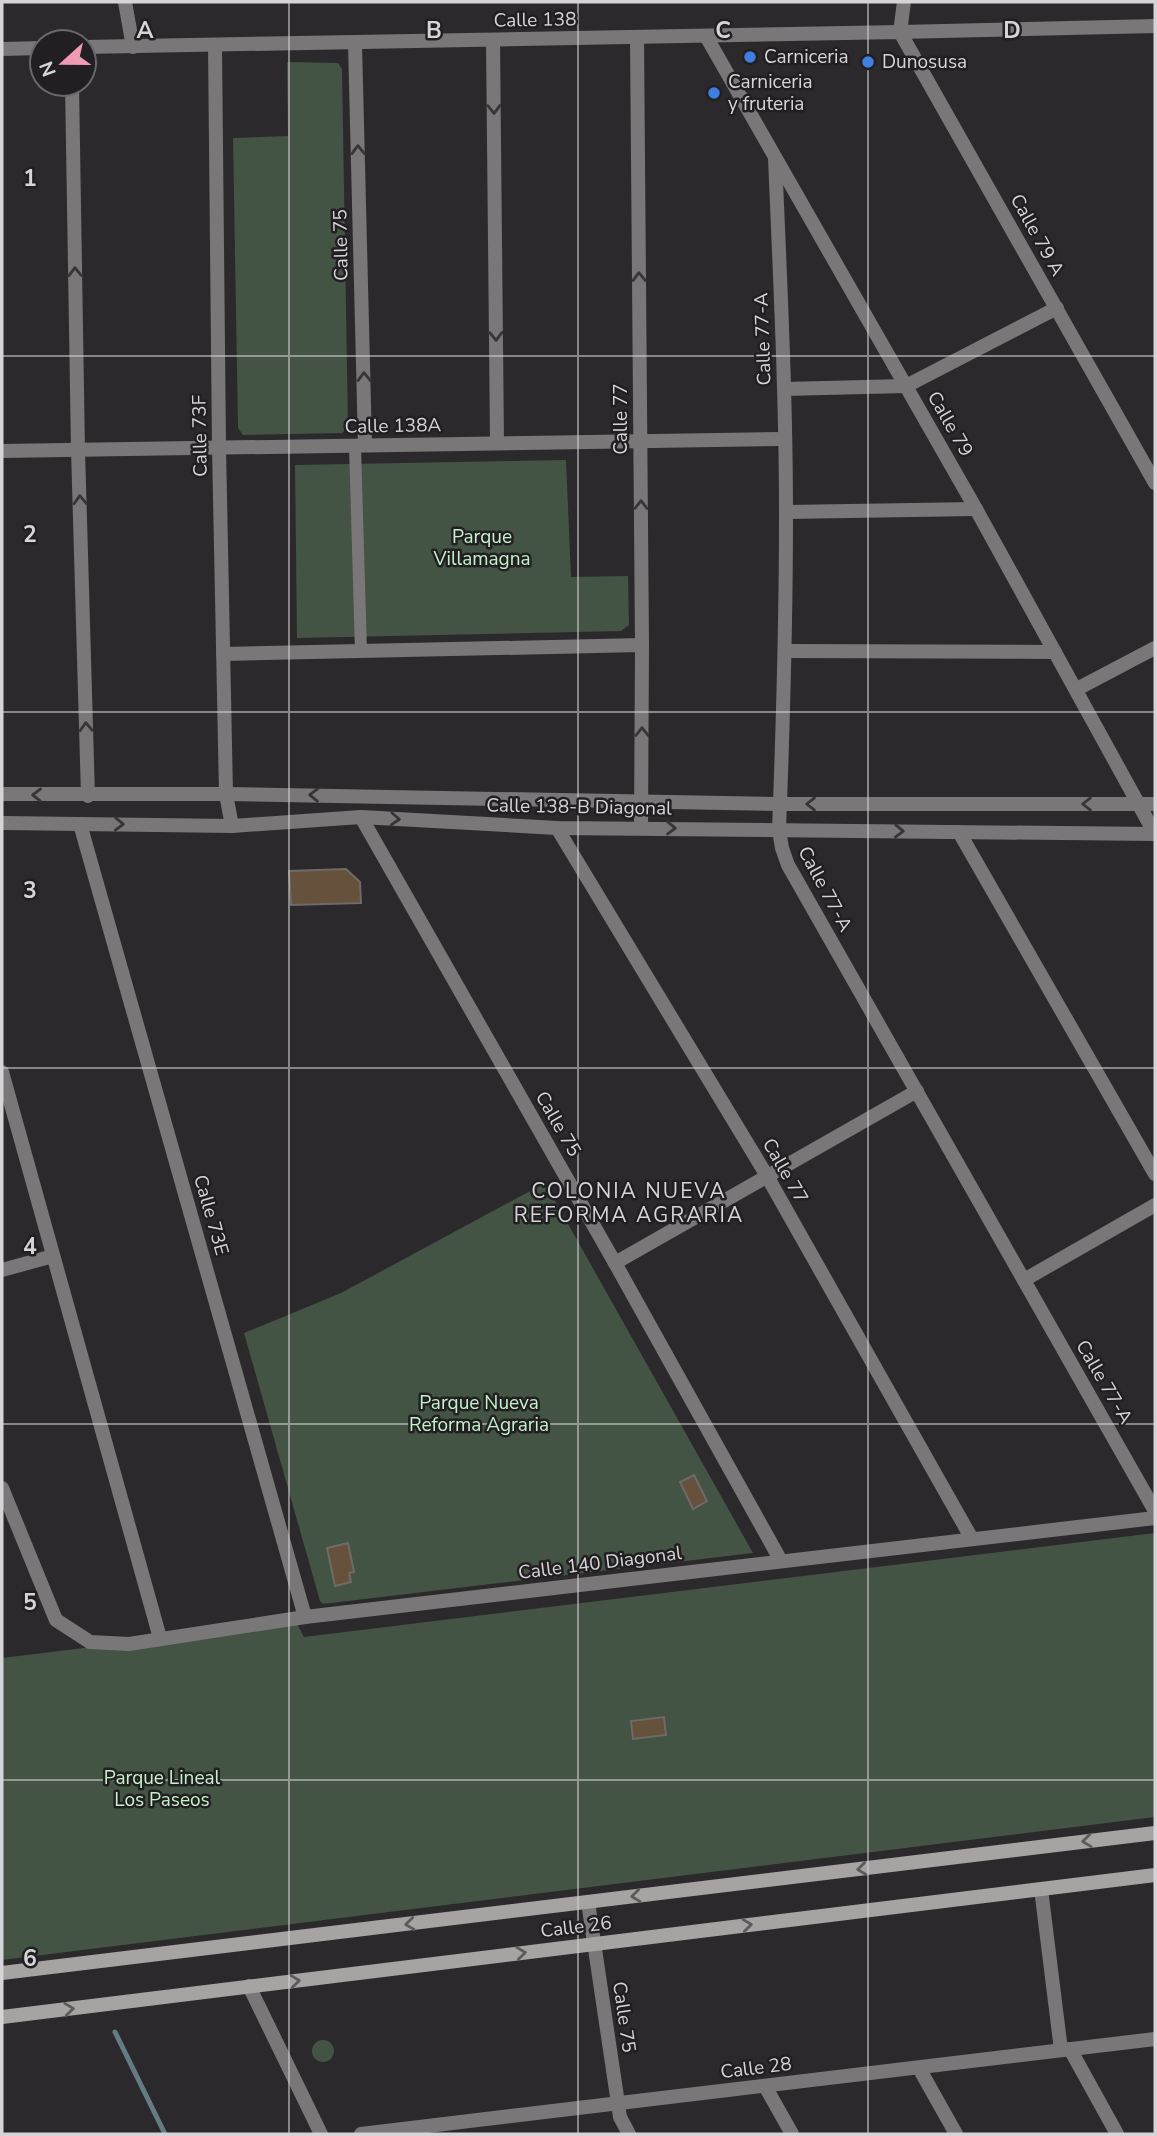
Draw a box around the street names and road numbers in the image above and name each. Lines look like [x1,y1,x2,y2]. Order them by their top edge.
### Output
street label: Calle 138 [493,6,577,34]
street label: Calle 79 A [1004,189,1070,281]
street label: Calle 75 [327,209,355,281]
street label: Calle 77-A [748,292,778,386]
street label: Calle 77 [608,383,634,455]
street label: Calle 79 [921,387,979,461]
street label: Calle 73F [186,395,214,477]
street label: Calle 138A [344,412,442,440]
street label: Calle 138-B Diagonal [486,792,672,822]
street label: Calle 77-A [792,842,858,936]
street label: Calle 75 [529,1087,587,1161]
street label: Calle 77 [756,1134,814,1208]
street label: Calle 73E [187,1172,235,1258]
street label: Calle 77-A [1069,1335,1139,1429]
street label: Calle 140 Diagonal [517,1540,684,1586]
street label: Calle 26 [539,1910,613,1944]
street label: Calle 75 [606,1980,642,2054]
street label: Calle 28 [719,2051,793,2085]

